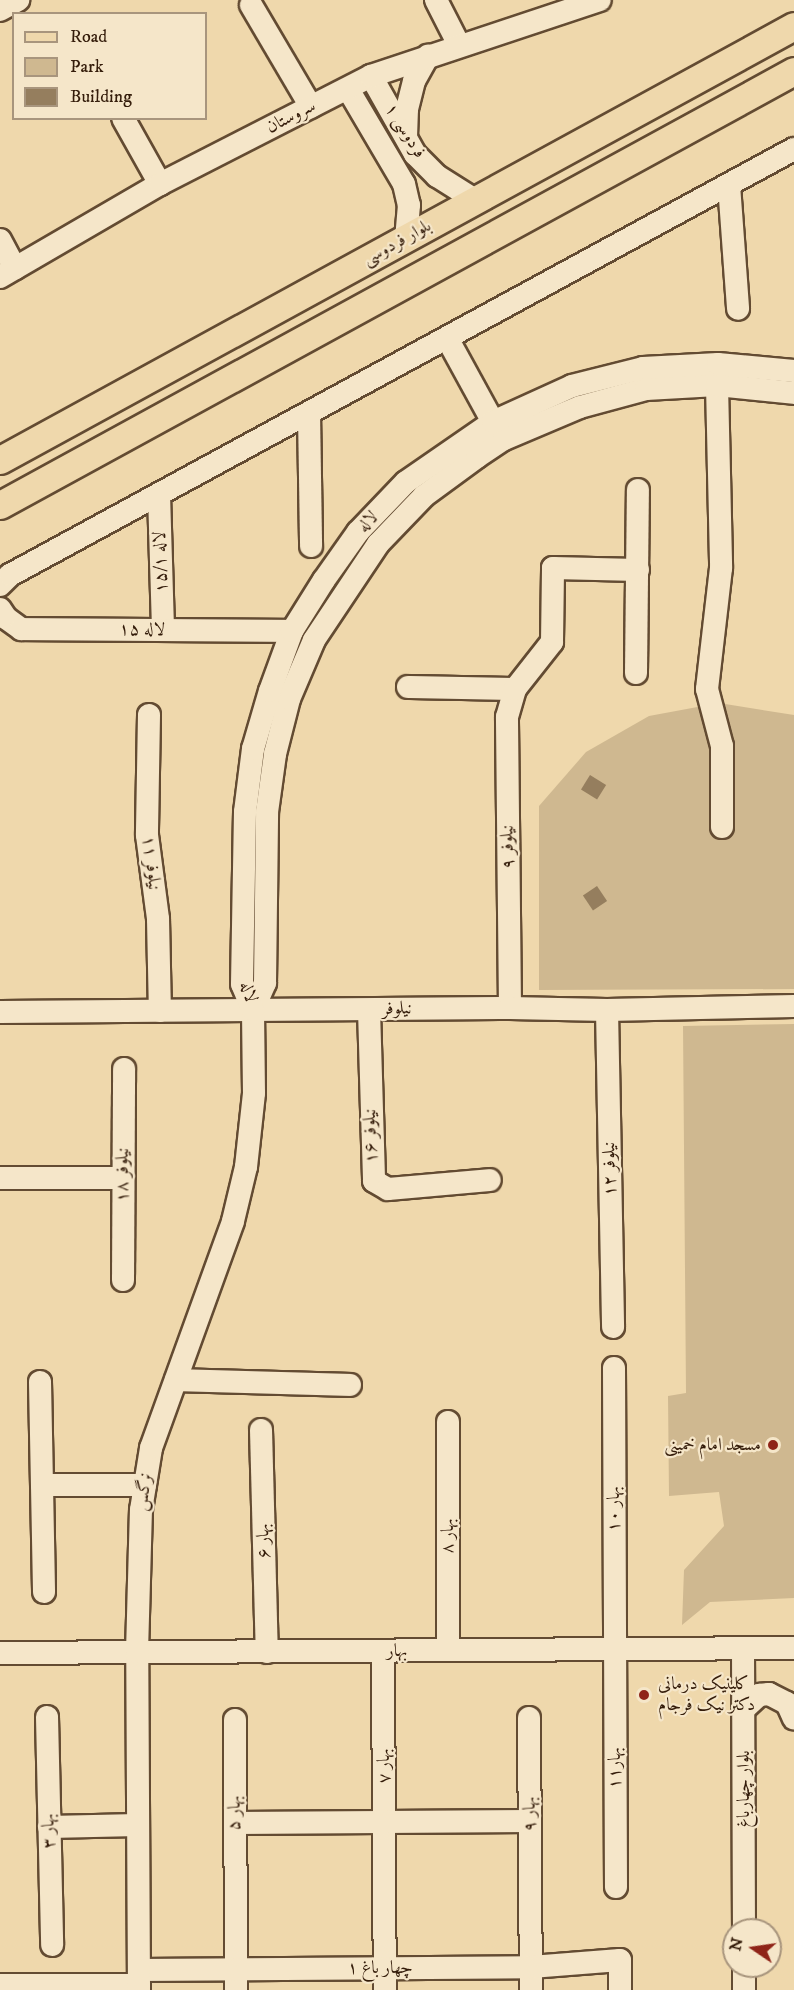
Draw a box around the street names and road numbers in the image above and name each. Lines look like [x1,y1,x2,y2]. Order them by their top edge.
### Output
street label: سروستان [263,95,319,139]
street label: فردوسی ۱ [380,100,430,162]
street label: بلوار فردوسی [359,215,435,271]
street label: لاله [353,507,383,537]
street label: لاله ۱۵/۱ [149,531,173,593]
street label: لاله ۱۵ [119,619,165,641]
street label: نیلوفر ۹ [497,825,519,869]
street label: نیلوفر ۱۱ [137,835,165,891]
street label: لاله [234,978,262,1006]
street label: نیلوفر [382,998,412,1020]
street label: نیلوفر ۱۶ [359,1108,383,1164]
street label: نیلوفر ۱۲ [599,1141,621,1197]
street label: نیلوفر ۱۸ [112,1148,134,1202]
street label: نرگس [131,1471,157,1513]
street label: بهار ۱۰ [603,1486,625,1532]
street label: بهار ۸ [437,1518,459,1554]
street label: بهار ۶ [253,1523,275,1559]
street label: بهار [387,1640,407,1662]
street label: بهار۱۱ [604,1747,626,1789]
street label: بهار ۷ [373,1748,395,1784]
street label: بلوار چهارباغ [733,1750,755,1828]
street label: بهار ۵ [224,1795,246,1831]
street label: بهار ۹ [519,1796,541,1832]
street label: بهار ۳ [38,1813,60,1849]
street label: چهار باغ ۱ [347,1957,413,1979]

